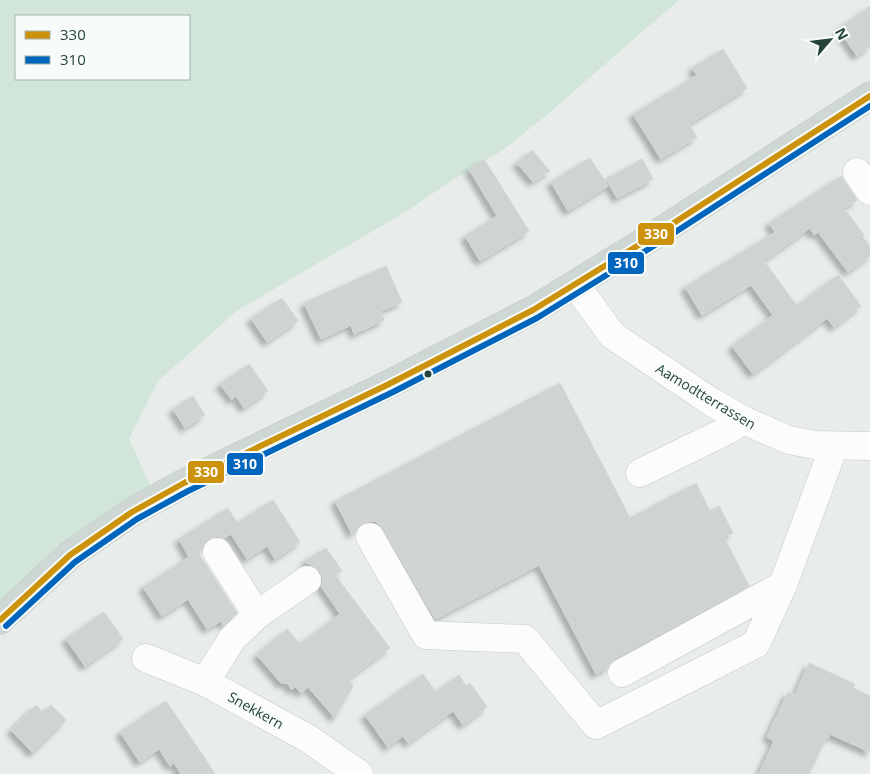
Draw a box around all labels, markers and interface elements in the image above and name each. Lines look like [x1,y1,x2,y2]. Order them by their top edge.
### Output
legend [15,15,190,80]
north arrow [805,15,855,65]
text: 330 [60,24,86,44]
text: N [831,24,853,43]
text: 310 [60,49,86,69]
line badge: 330 [637,222,675,246]
text: 330 [644,224,668,243]
line badge: 310 [607,251,645,275]
text: 310 [614,253,638,272]
street label: Aamodtterrassen [652,359,760,433]
unlabelled marker [423,369,433,379]
line badge: 310 [226,452,264,476]
text: 310 [233,454,257,473]
line badge: 330 [187,460,225,484]
text: 330 [194,462,218,481]
street label: Snekkern [225,687,287,733]

